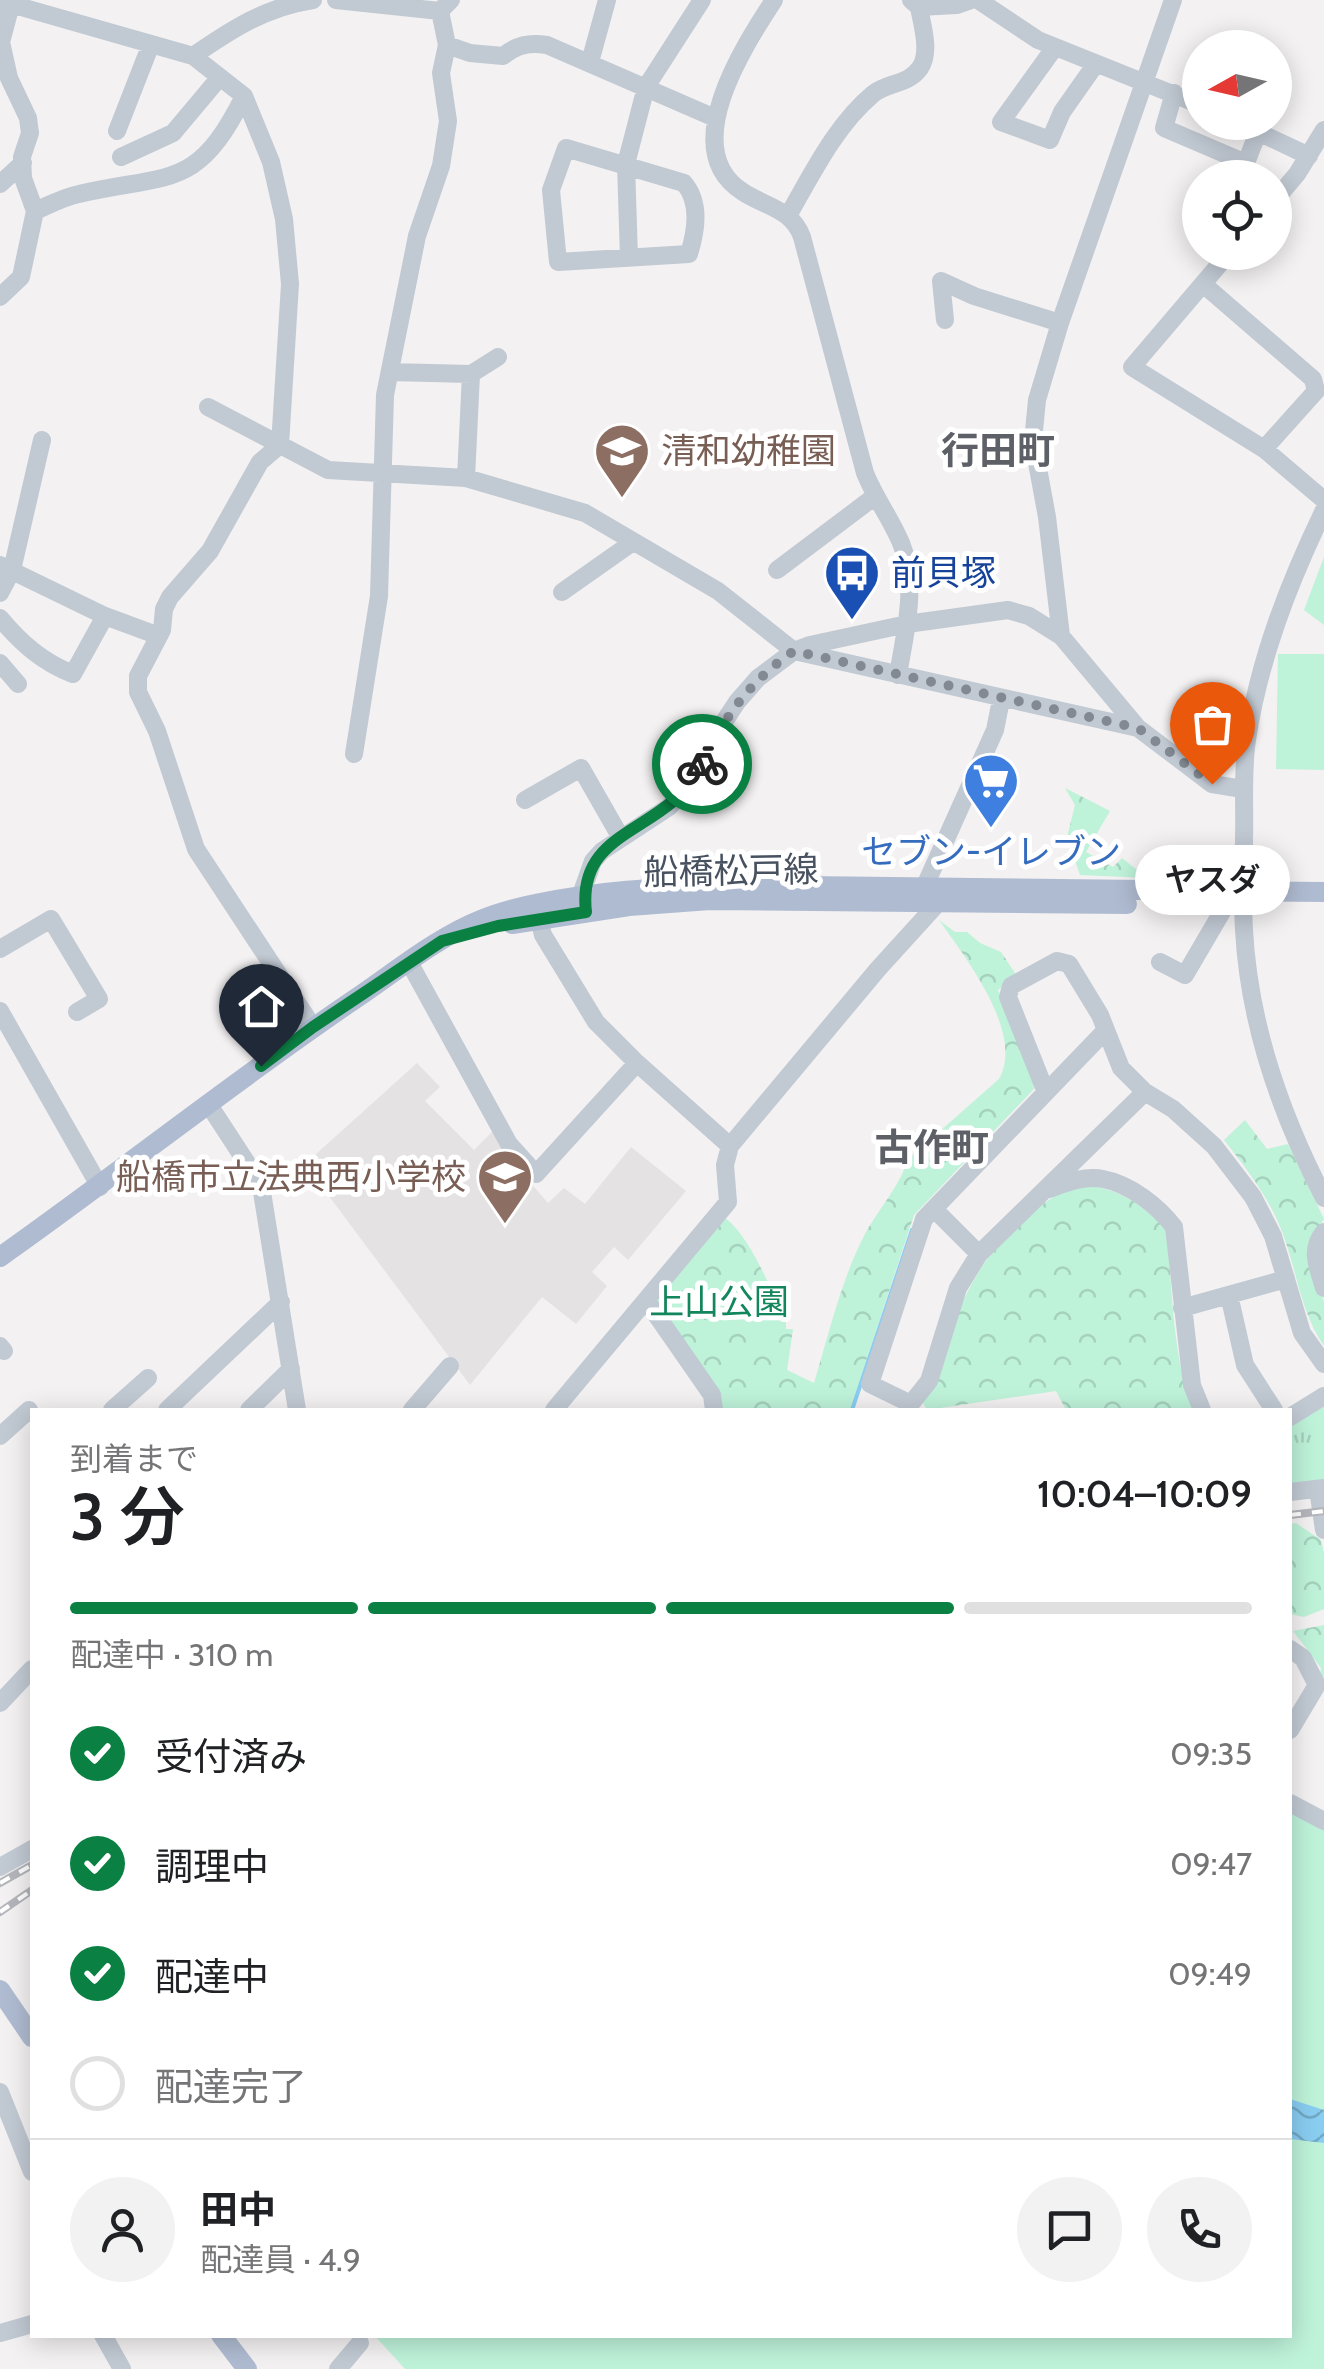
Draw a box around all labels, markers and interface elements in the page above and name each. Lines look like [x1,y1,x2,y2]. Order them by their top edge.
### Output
north arrow [1182,30,1292,140]
map controls [1182,30,1292,270]
button: locate [1182,160,1292,270]
school or university icon: 清和幼稚園 [592,421,652,500]
district label: 行田町 [941,427,1055,474]
place label: 清和幼稚園 [661,429,836,472]
bus stop icon: 前貝塚 [822,543,882,622]
place label: 前貝塚 [891,551,996,594]
pin [1170,682,1255,785]
icon: bag [1185,697,1240,752]
courier [652,714,752,814]
icon: bike [675,737,730,792]
supermarket icon: セブン-イレブン [961,751,1021,830]
place label: セブン-イレブン [861,830,1121,873]
callout: ヤスダ [1134,844,1290,914]
street label: 船橋松戸線 [643,847,819,894]
text: ヤスダ [1164,860,1261,899]
pin [219,964,304,1067]
icon: home [234,979,289,1034]
district label: 古作町 [875,1124,989,1171]
school or university icon: 船橋市立法典西小学校 [475,1147,535,1226]
place label: 船橋市立法典西小学校 [116,1155,466,1198]
park label: 上山公園 [649,1280,789,1323]
text: 到着まで [70,1439,198,1478]
text: 10:04–10:09 [1037,1470,1252,1517]
text: 3 分 [70,1477,185,1556]
text: 配達中 · 310 m [70,1635,273,1674]
icon: check [70,1726,125,1781]
text: 受付済み [155,1733,307,1780]
text: 09:35 [1170,1734,1252,1773]
icon: check [70,1836,125,1891]
text: 調理中 [155,1843,269,1890]
text: 09:47 [1170,1844,1252,1883]
icon: check [70,1946,125,2001]
text: 配達中 [155,1953,269,2000]
text: 09:49 [1168,1954,1252,1993]
text: 配達完了 [155,2063,307,2110]
button: person [70,2177,175,2282]
button: chat [1017,2177,1122,2282]
button: phone [1147,2177,1252,2282]
text: 田中 [200,2186,276,2233]
text: 配達員 · 4.9 [200,2240,361,2279]

